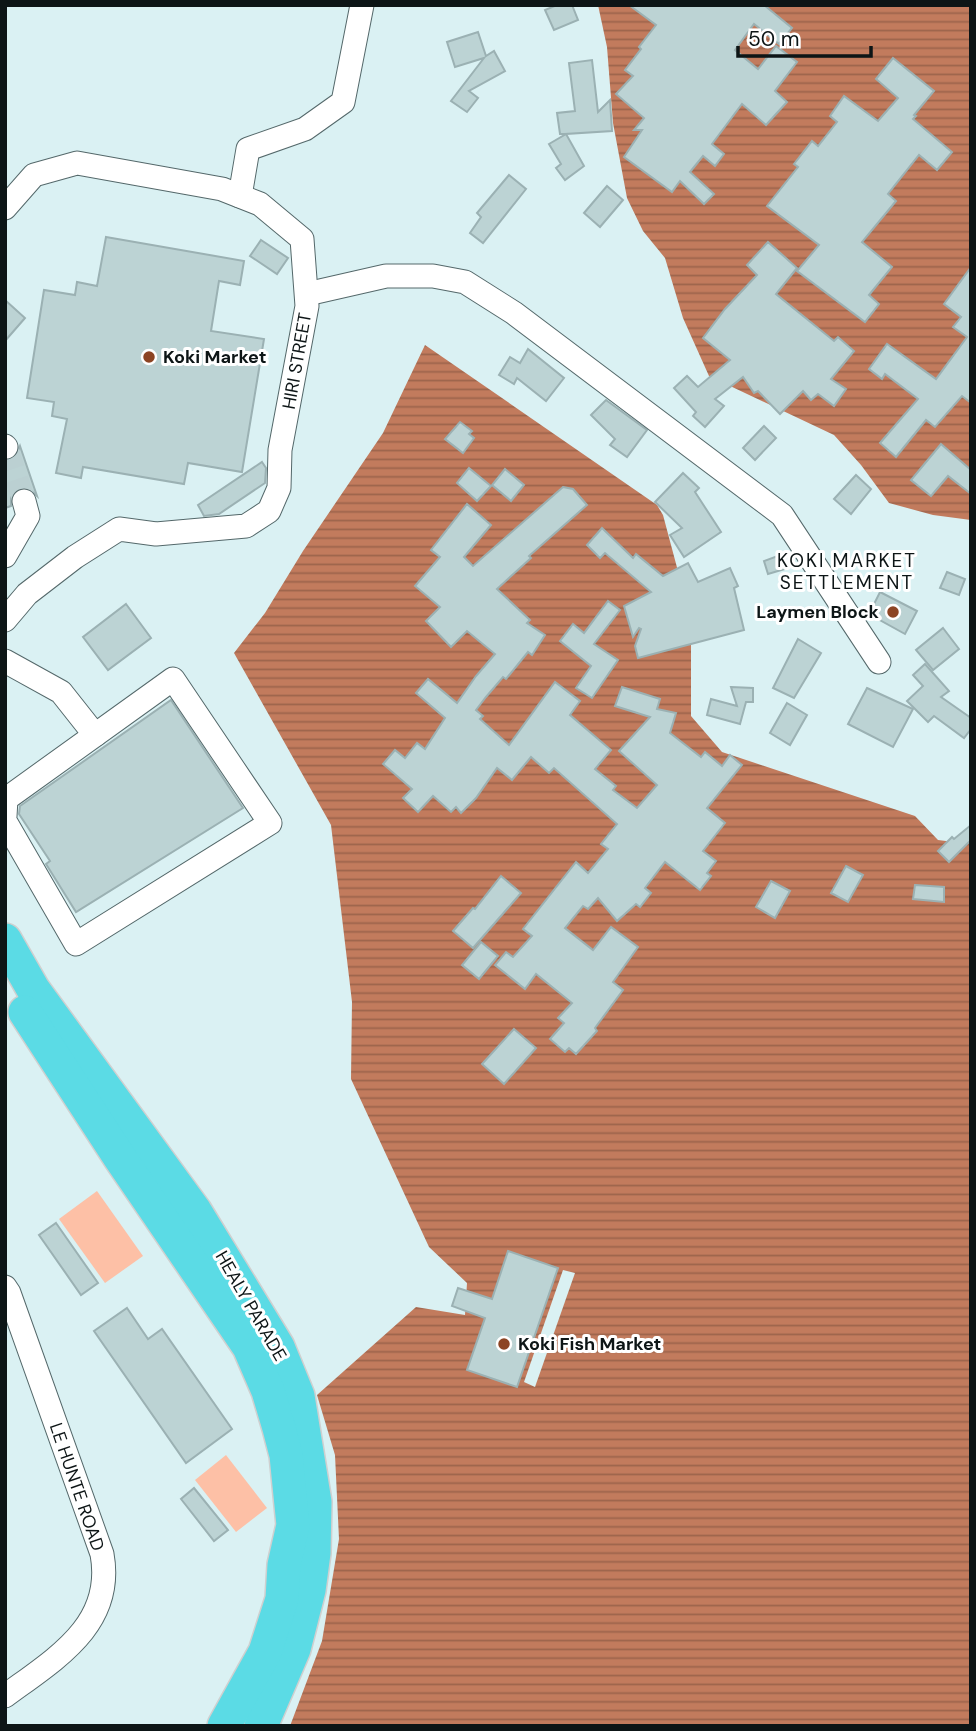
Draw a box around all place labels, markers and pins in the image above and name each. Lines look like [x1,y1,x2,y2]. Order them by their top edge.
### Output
place label: Koki Market [163,345,267,369]
marker: Koki Market [141,349,157,365]
place label: Laymen Block [756,600,880,624]
marker: Laymen Block [885,604,901,620]
place label: Koki Fish Market [518,1332,661,1356]
marker: Koki Fish Market [496,1336,512,1352]

